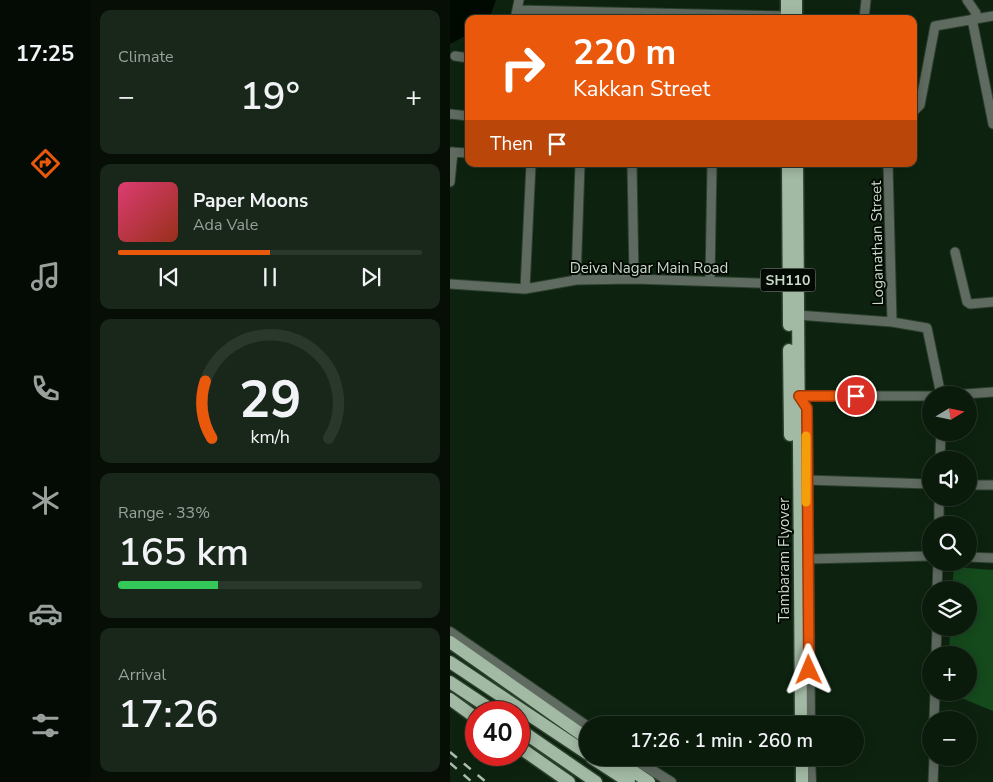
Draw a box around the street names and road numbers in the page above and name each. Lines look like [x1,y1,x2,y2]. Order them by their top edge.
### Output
street label: Loganathan Street [866,180,888,305]
street label: Deiva Nagar Main Road [570,258,728,278]
road number: SH110 [760,268,816,292]
street label: Tambaram Flyover [774,497,794,622]

